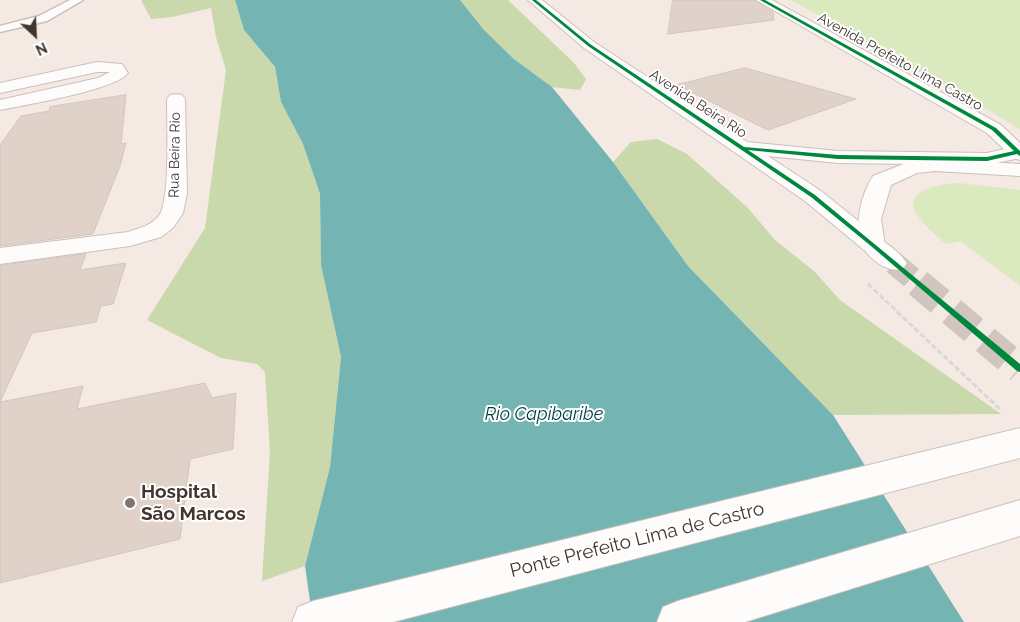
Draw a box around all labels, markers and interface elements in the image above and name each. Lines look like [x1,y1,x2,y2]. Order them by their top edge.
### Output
north arrow [10,10,60,60]
street label: Avenida Prefeito Lima Castro [814,10,986,114]
text: N [33,39,50,58]
street label: Avenida Beira Rio [646,66,750,142]
street label: Rua Beira Rio [166,112,184,198]
water label: Rio Capibaribe [485,404,603,426]
place label: Hospital São Marcos [141,481,246,525]
marker: Hospital São Marcos [123,496,137,510]
street label: Ponte Prefeito Lima de Castro [508,497,766,583]

